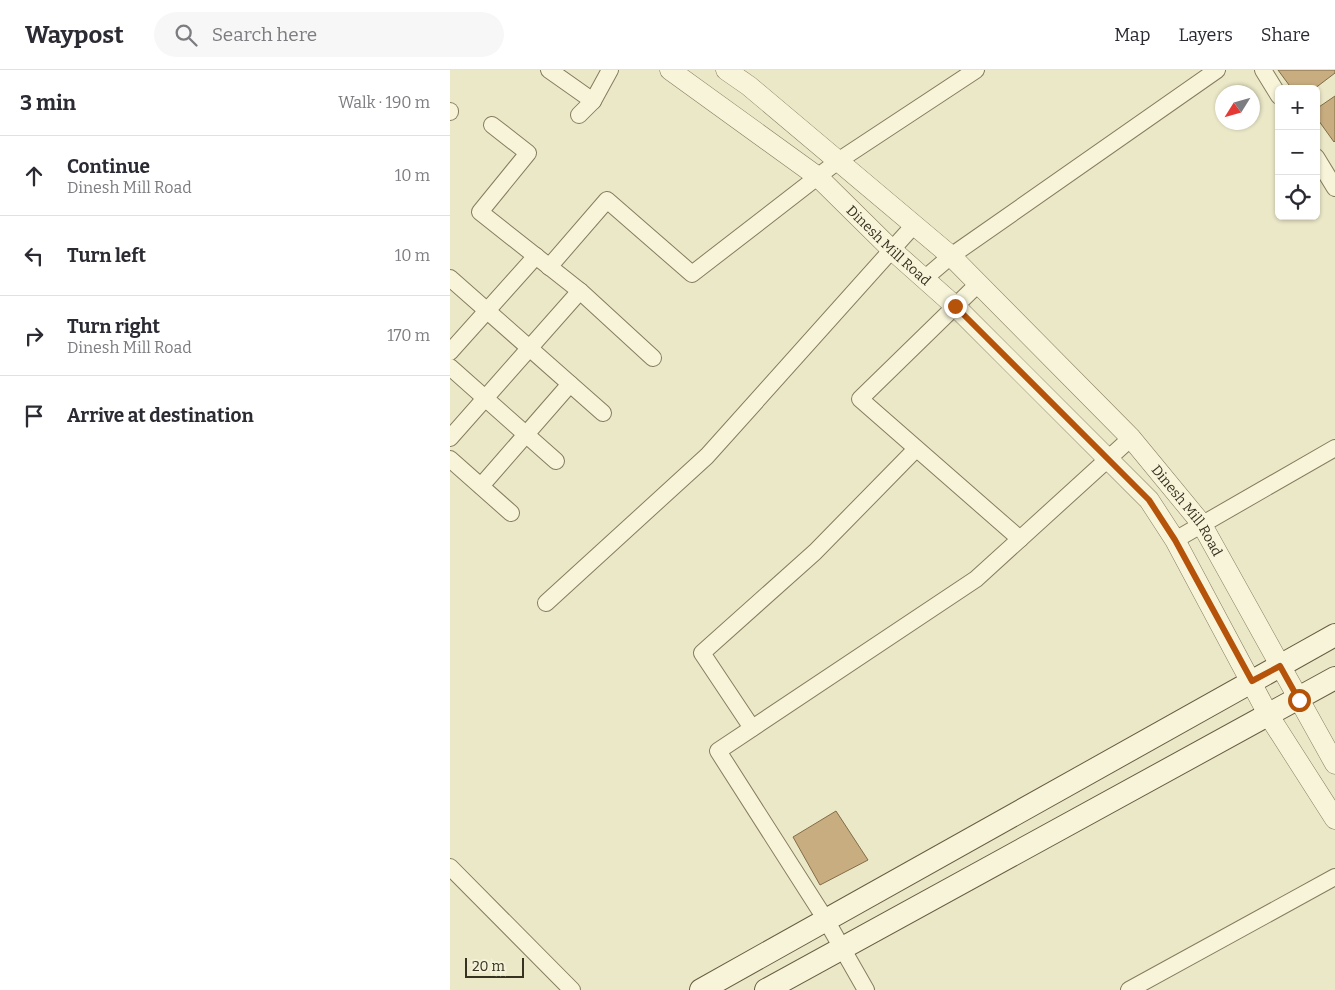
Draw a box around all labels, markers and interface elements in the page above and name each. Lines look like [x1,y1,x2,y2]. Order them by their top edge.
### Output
search box [154,12,504,57]
text: Waypost [25,21,124,49]
icon: search [172,21,200,49]
text: Search here [212,23,317,46]
text: Map [1114,24,1150,46]
text: Layers [1178,24,1233,46]
text: Share [1261,24,1310,46]
north arrow [1215,85,1260,130]
map controls [1275,85,1320,220]
button: + [1275,85,1320,130]
text: 3 min [20,90,76,116]
text: Walk · 190 m [338,93,430,112]
button: − [1275,130,1320,175]
text: Continue [67,155,150,178]
icon: ahead [20,162,48,190]
text: 10 m [395,166,430,185]
button: locate [1275,175,1320,220]
text: Dinesh Mill Road [67,178,192,197]
street label: Dinesh Mill Road [843,202,934,289]
icon: left [20,242,48,270]
text: Turn left [67,244,146,267]
text: 10 m [395,246,430,265]
route end [944,295,967,318]
text: Turn right [67,315,160,338]
icon: right [20,322,48,350]
text: 170 m [387,326,430,345]
text: Dinesh Mill Road [67,338,192,357]
icon: arrive [20,402,48,430]
text: Arrive at destination [67,404,254,427]
street label: Dinesh Mill Road [1148,462,1226,559]
route start [1288,689,1311,712]
scale bar [465,955,524,978]
text: 20 m [472,958,505,975]

